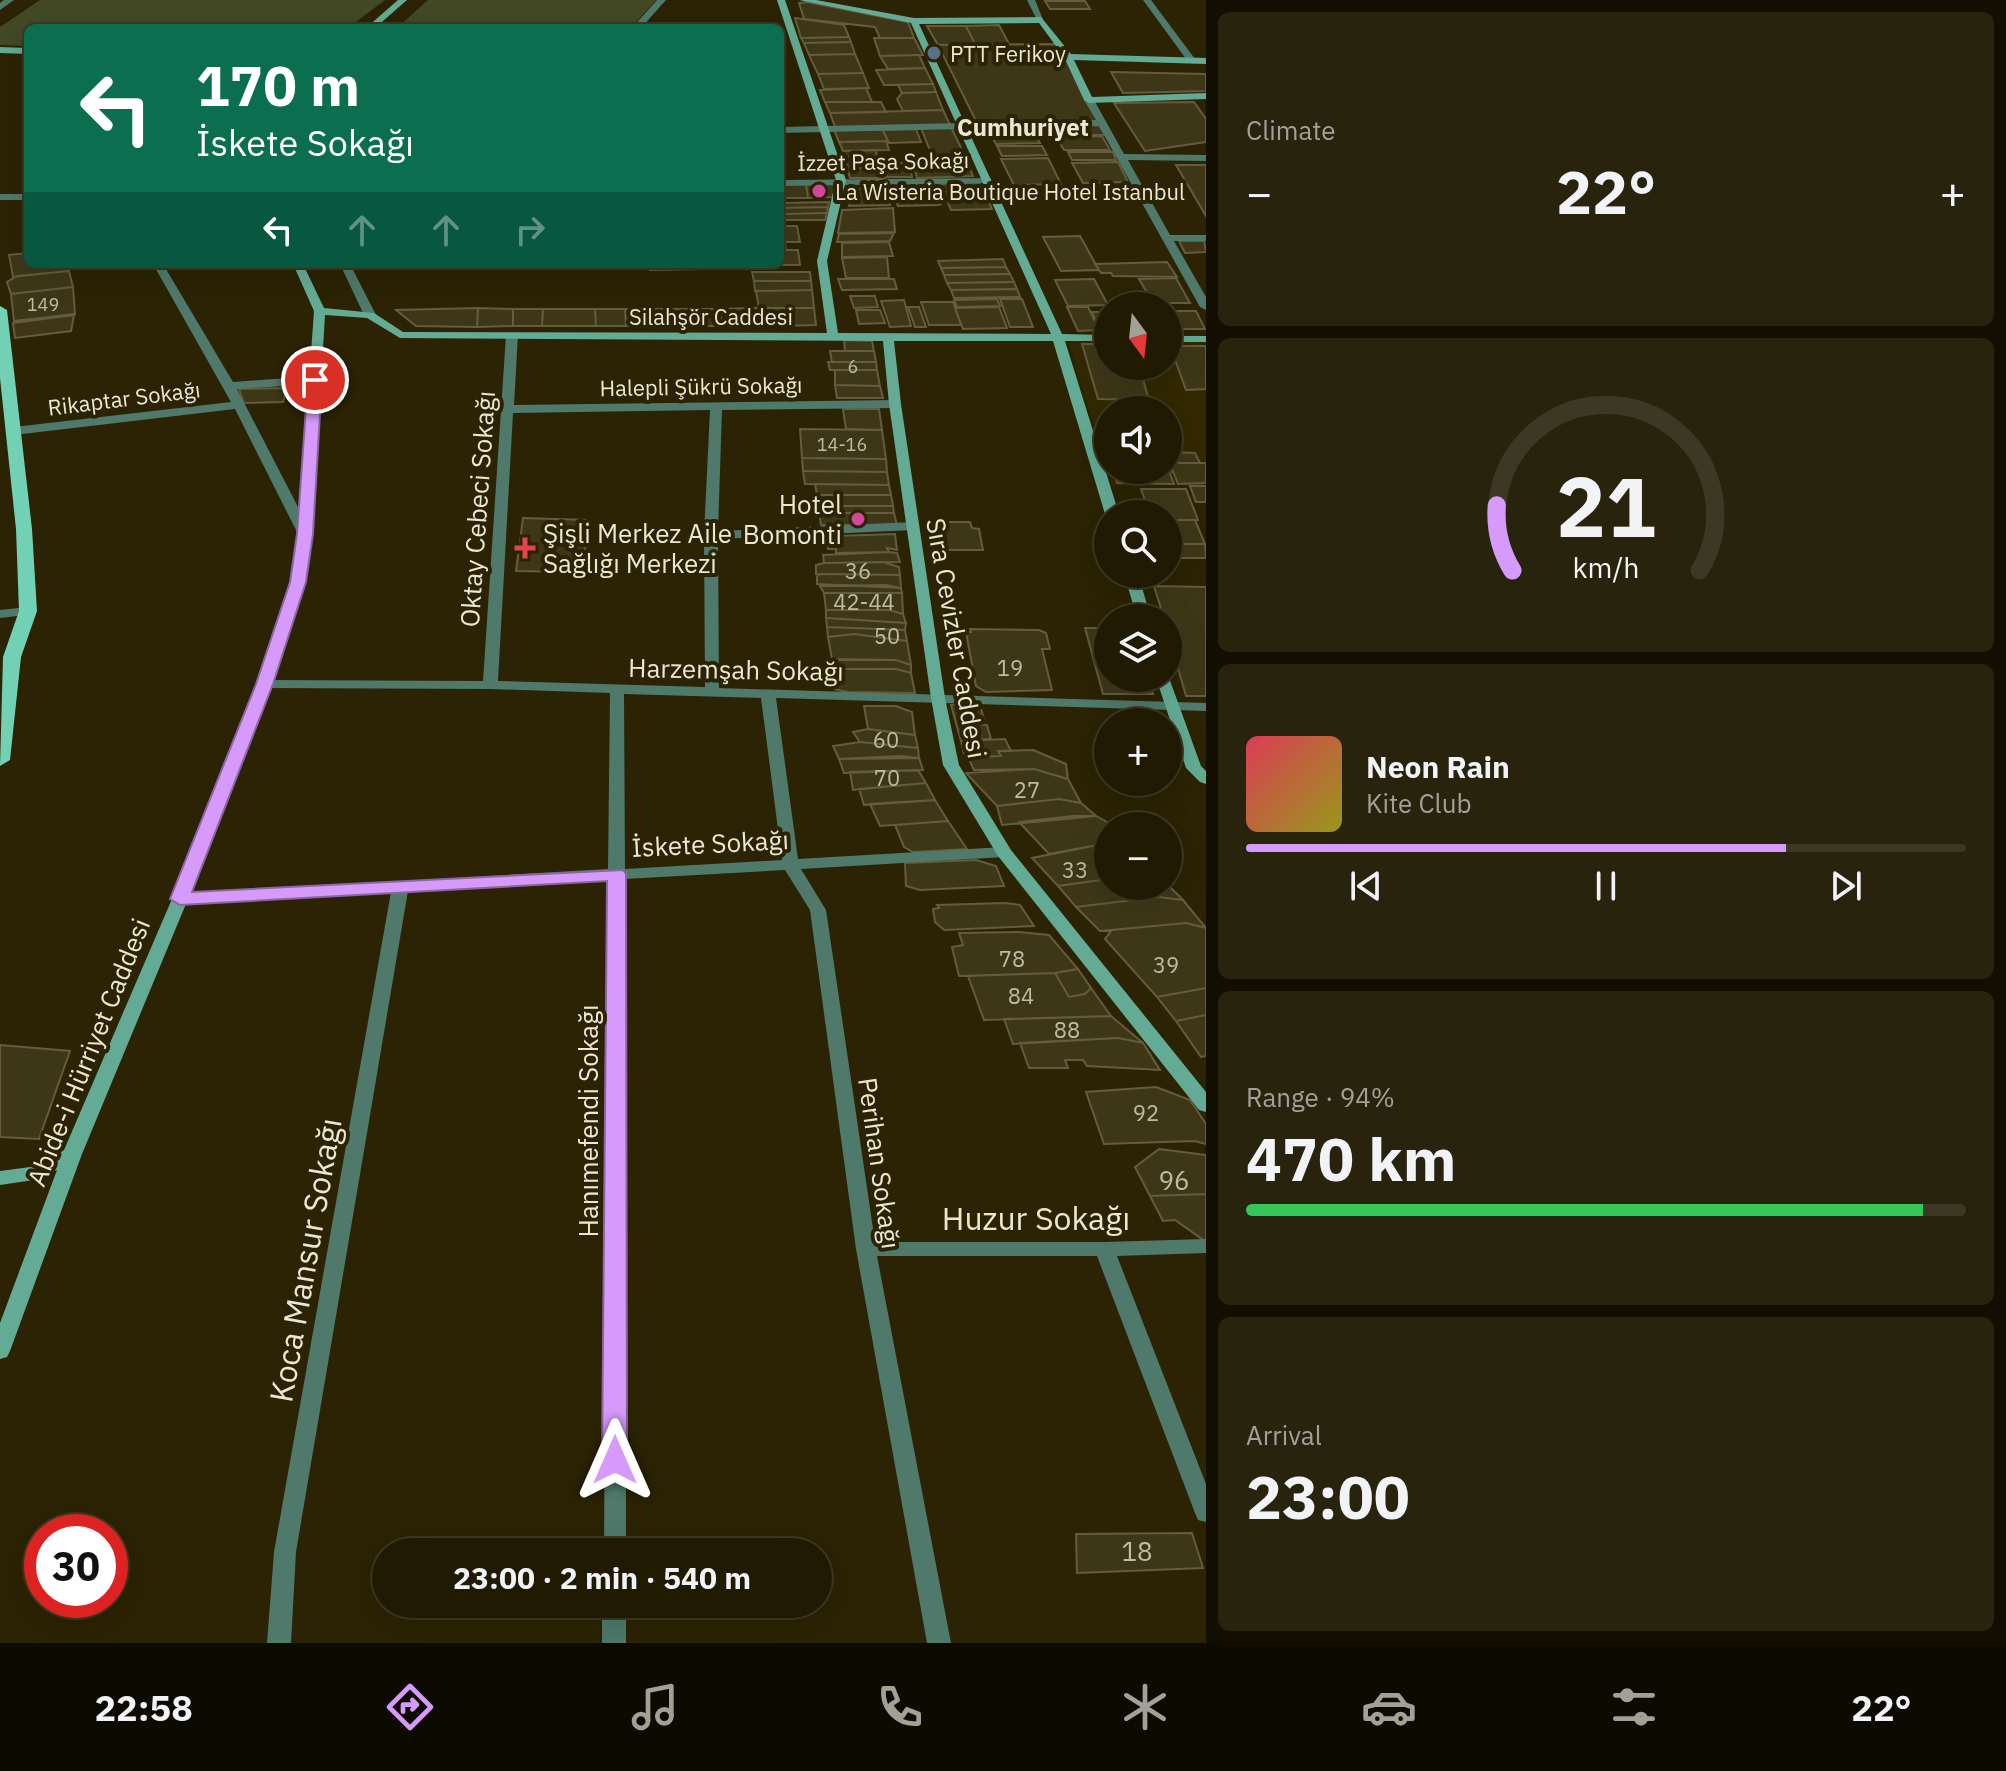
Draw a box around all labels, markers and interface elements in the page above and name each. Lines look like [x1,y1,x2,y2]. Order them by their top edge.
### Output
place label: PTT Ferikoy [950,39,1066,68]
marker: PTT Ferikoy [925,44,943,62]
text: 170 m [196,49,360,121]
icon: left [64,56,168,160]
district label: Cumhuriyet [957,111,1089,143]
text: Climate [1246,113,1336,147]
text: İskete Sokağı [196,119,414,166]
street label: İzzet Paşa Sokağı [797,145,969,177]
text: 22° [1556,152,1656,231]
text: − [1246,164,1272,221]
text: + [1940,164,1966,221]
place label: La Wisteria Boutique Hotel Istanbul [835,177,1185,206]
marker: La Wisteria Boutique Hotel Istanbul [810,182,828,200]
icon: left [256,208,300,252]
icon: ahead [340,208,384,252]
icon: ahead [424,208,468,252]
icon: right [508,208,552,252]
north arrow [1094,292,1182,380]
map controls [1094,292,1182,900]
house number: 149 [27,293,59,316]
street label: Silahşör Caddesi [629,302,793,331]
pin [281,346,349,414]
house number: 6 [848,355,858,378]
icon: arrive [293,358,337,402]
street label: Halepli Şükrü Sokağı [599,370,803,402]
street label: Rikaptar Sokağı [46,374,202,422]
street label: Oktay Cebeci Sokağı [452,390,502,628]
button: sound [1094,396,1182,484]
house number: 14-16 [817,433,867,456]
text: 21 [1556,452,1656,560]
place label: Hotel Bomonti [743,487,842,551]
button: search [1094,500,1182,588]
marker: Hotel Bomonti [849,510,867,528]
street label: Sıra Cevizler Caddesi [919,515,995,761]
place label: Şişli Merkez Aile Sağlığı Merkezi [543,516,732,580]
marker: Şişli Merkez Aile Sağlığı Merkezi [514,537,536,559]
text: km/h [1572,549,1640,586]
house number: 36 [845,556,871,585]
house number: 42-44 [833,587,895,616]
button: layers [1094,604,1182,692]
house number: 50 [874,621,900,650]
street label: Harzemşah Sokağı [628,650,844,688]
house number: 19 [997,653,1023,682]
button: + [1094,708,1182,796]
house number: 60 [873,725,899,754]
text: Neon Rain [1366,747,1510,786]
house number: 70 [874,763,900,792]
house number: 27 [1014,775,1040,804]
text: Kite Club [1366,786,1471,820]
button: − [1094,812,1182,900]
street label: İskete Sokağı [630,822,790,864]
house number: 33 [1062,855,1088,884]
icon: previous [1344,864,1388,908]
icon: pause [1584,864,1628,908]
icon: next [1824,864,1868,908]
street label: Abide-i Hürriyet Caddesi [19,913,157,1191]
house number: 78 [999,944,1025,973]
house number: 39 [1153,950,1179,979]
house number: 84 [1008,981,1034,1010]
street label: Hanımefendi Sokağı [571,1004,605,1238]
house number: 88 [1054,1015,1080,1044]
street label: Perihan Sokağı [851,1075,909,1251]
text: Range · 94% [1246,1080,1395,1114]
house number: 92 [1133,1098,1159,1127]
street label: Koca Mansur Sokağı [259,1115,351,1405]
text: 470 km [1246,1119,1456,1198]
house number: 96 [1158,1163,1190,1197]
street label: Huzur Sokağı [942,1197,1130,1239]
position arrow [573,1418,657,1502]
text: Arrival [1246,1418,1322,1452]
text: 23:00 [1246,1457,1410,1536]
speed limit sign: 30 [24,1514,128,1618]
house number: 18 [1121,1534,1153,1568]
text: 23:00 · 2 min · 540 m [453,1558,751,1597]
icon: directions [382,1679,438,1735]
icon: music [627,1679,683,1735]
icon: phone [872,1679,928,1735]
icon: climate [1117,1679,1173,1735]
icon: car [1361,1679,1417,1735]
icon: filters [1606,1679,1662,1735]
text: 22:58 [94,1684,193,1731]
text: 22° [1851,1684,1911,1731]

